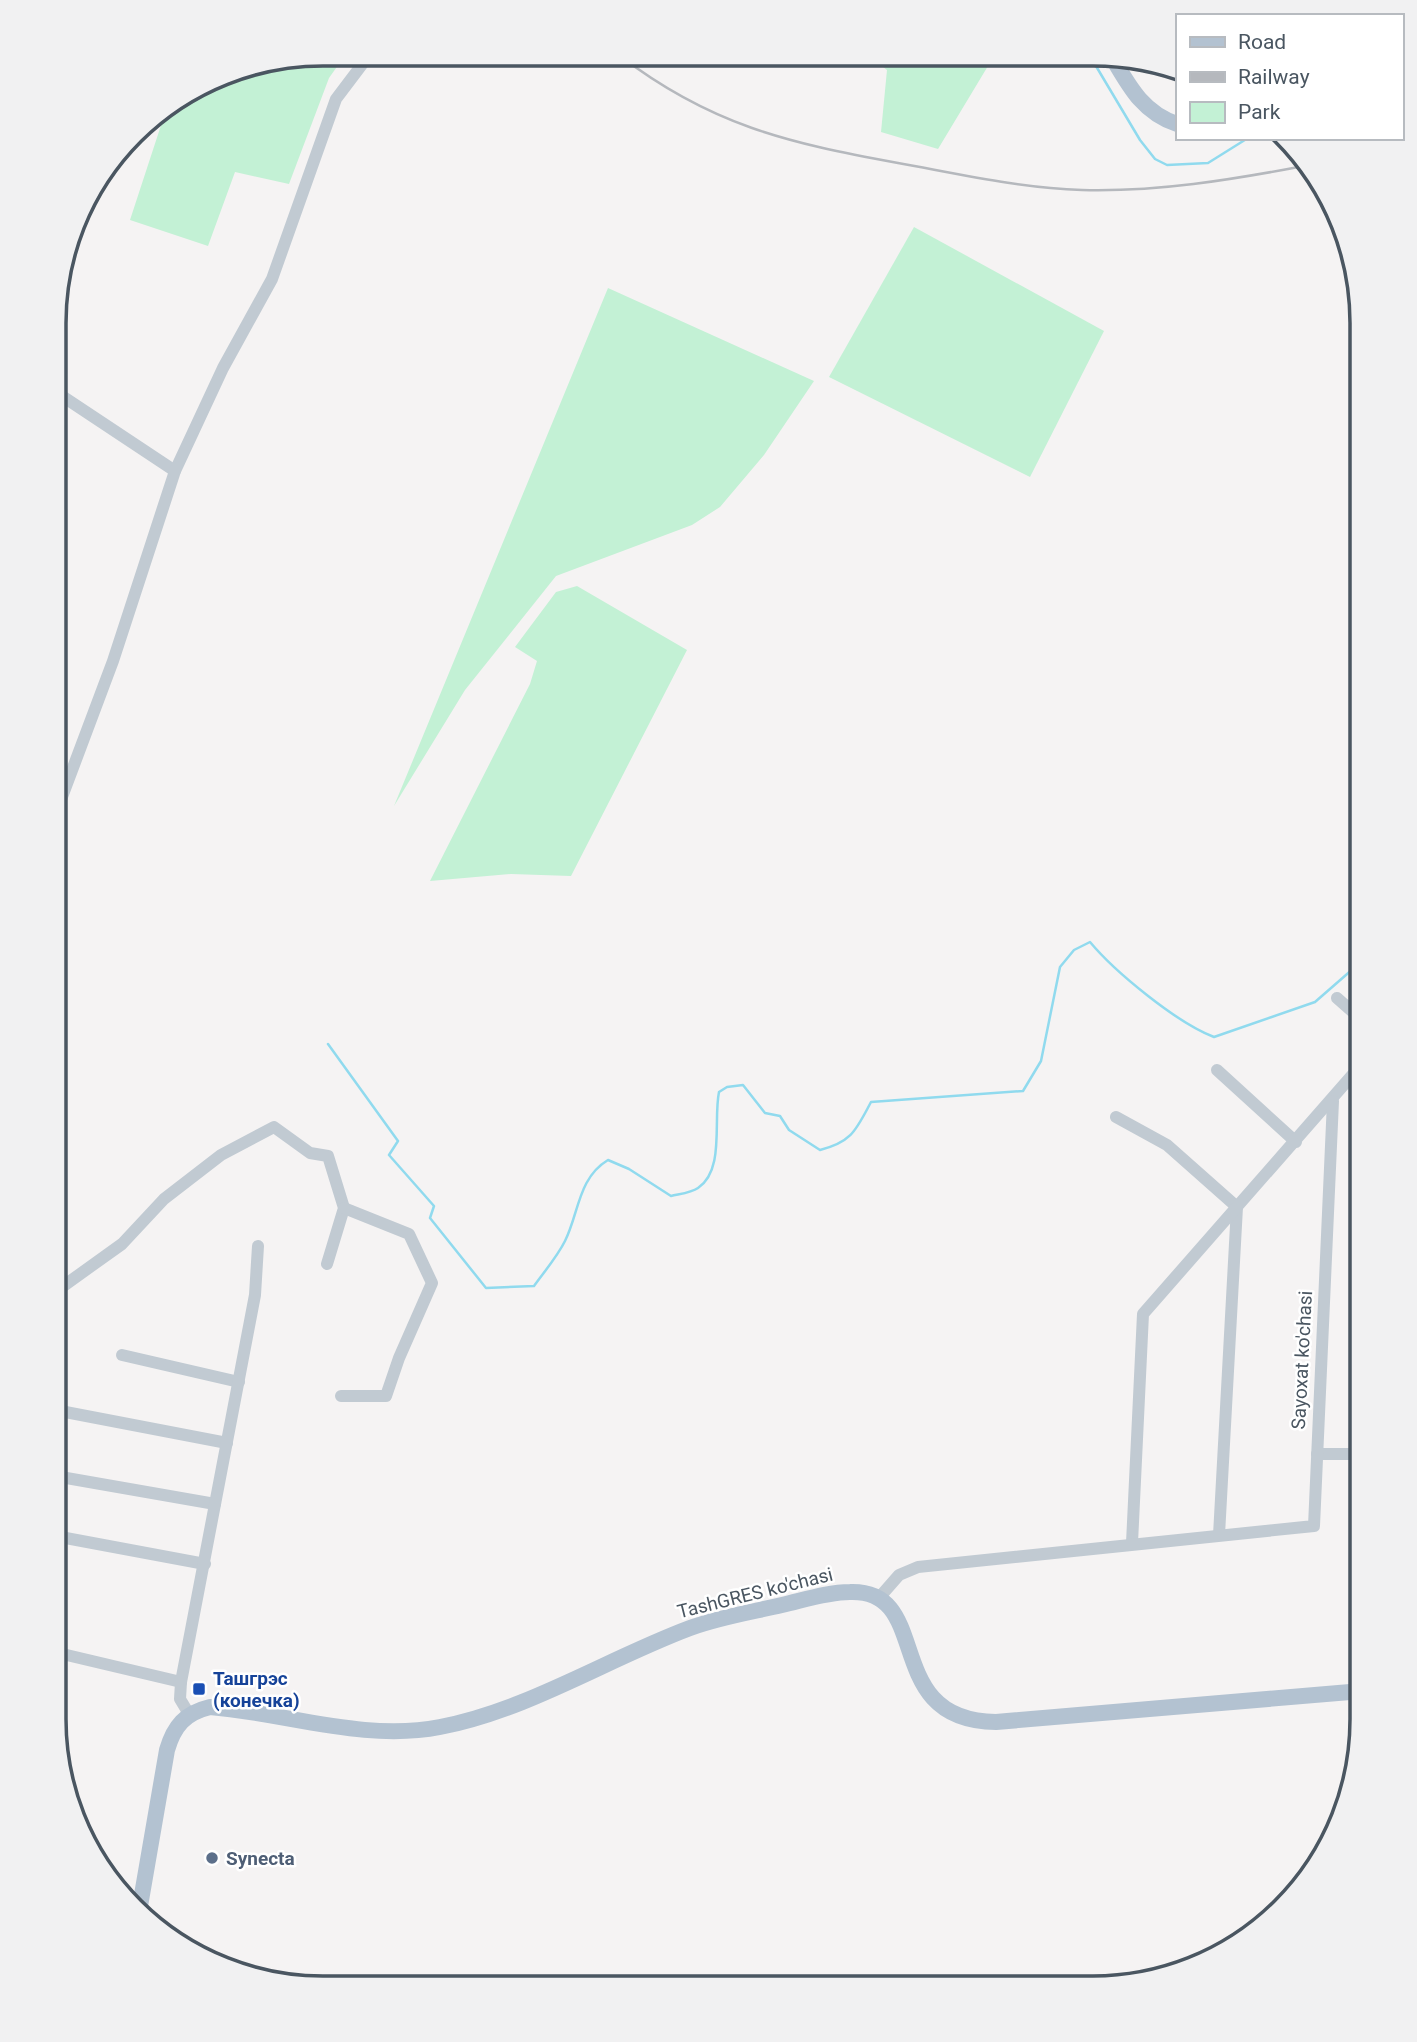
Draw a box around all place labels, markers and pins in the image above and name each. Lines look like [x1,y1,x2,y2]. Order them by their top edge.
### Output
place label: Ташгрэс (конечка) [213,1667,300,1712]
marker: Ташгрэс (конечка) [191,1681,207,1697]
place label: Synecta [226,1847,295,1870]
marker: Synecta [204,1850,220,1866]

